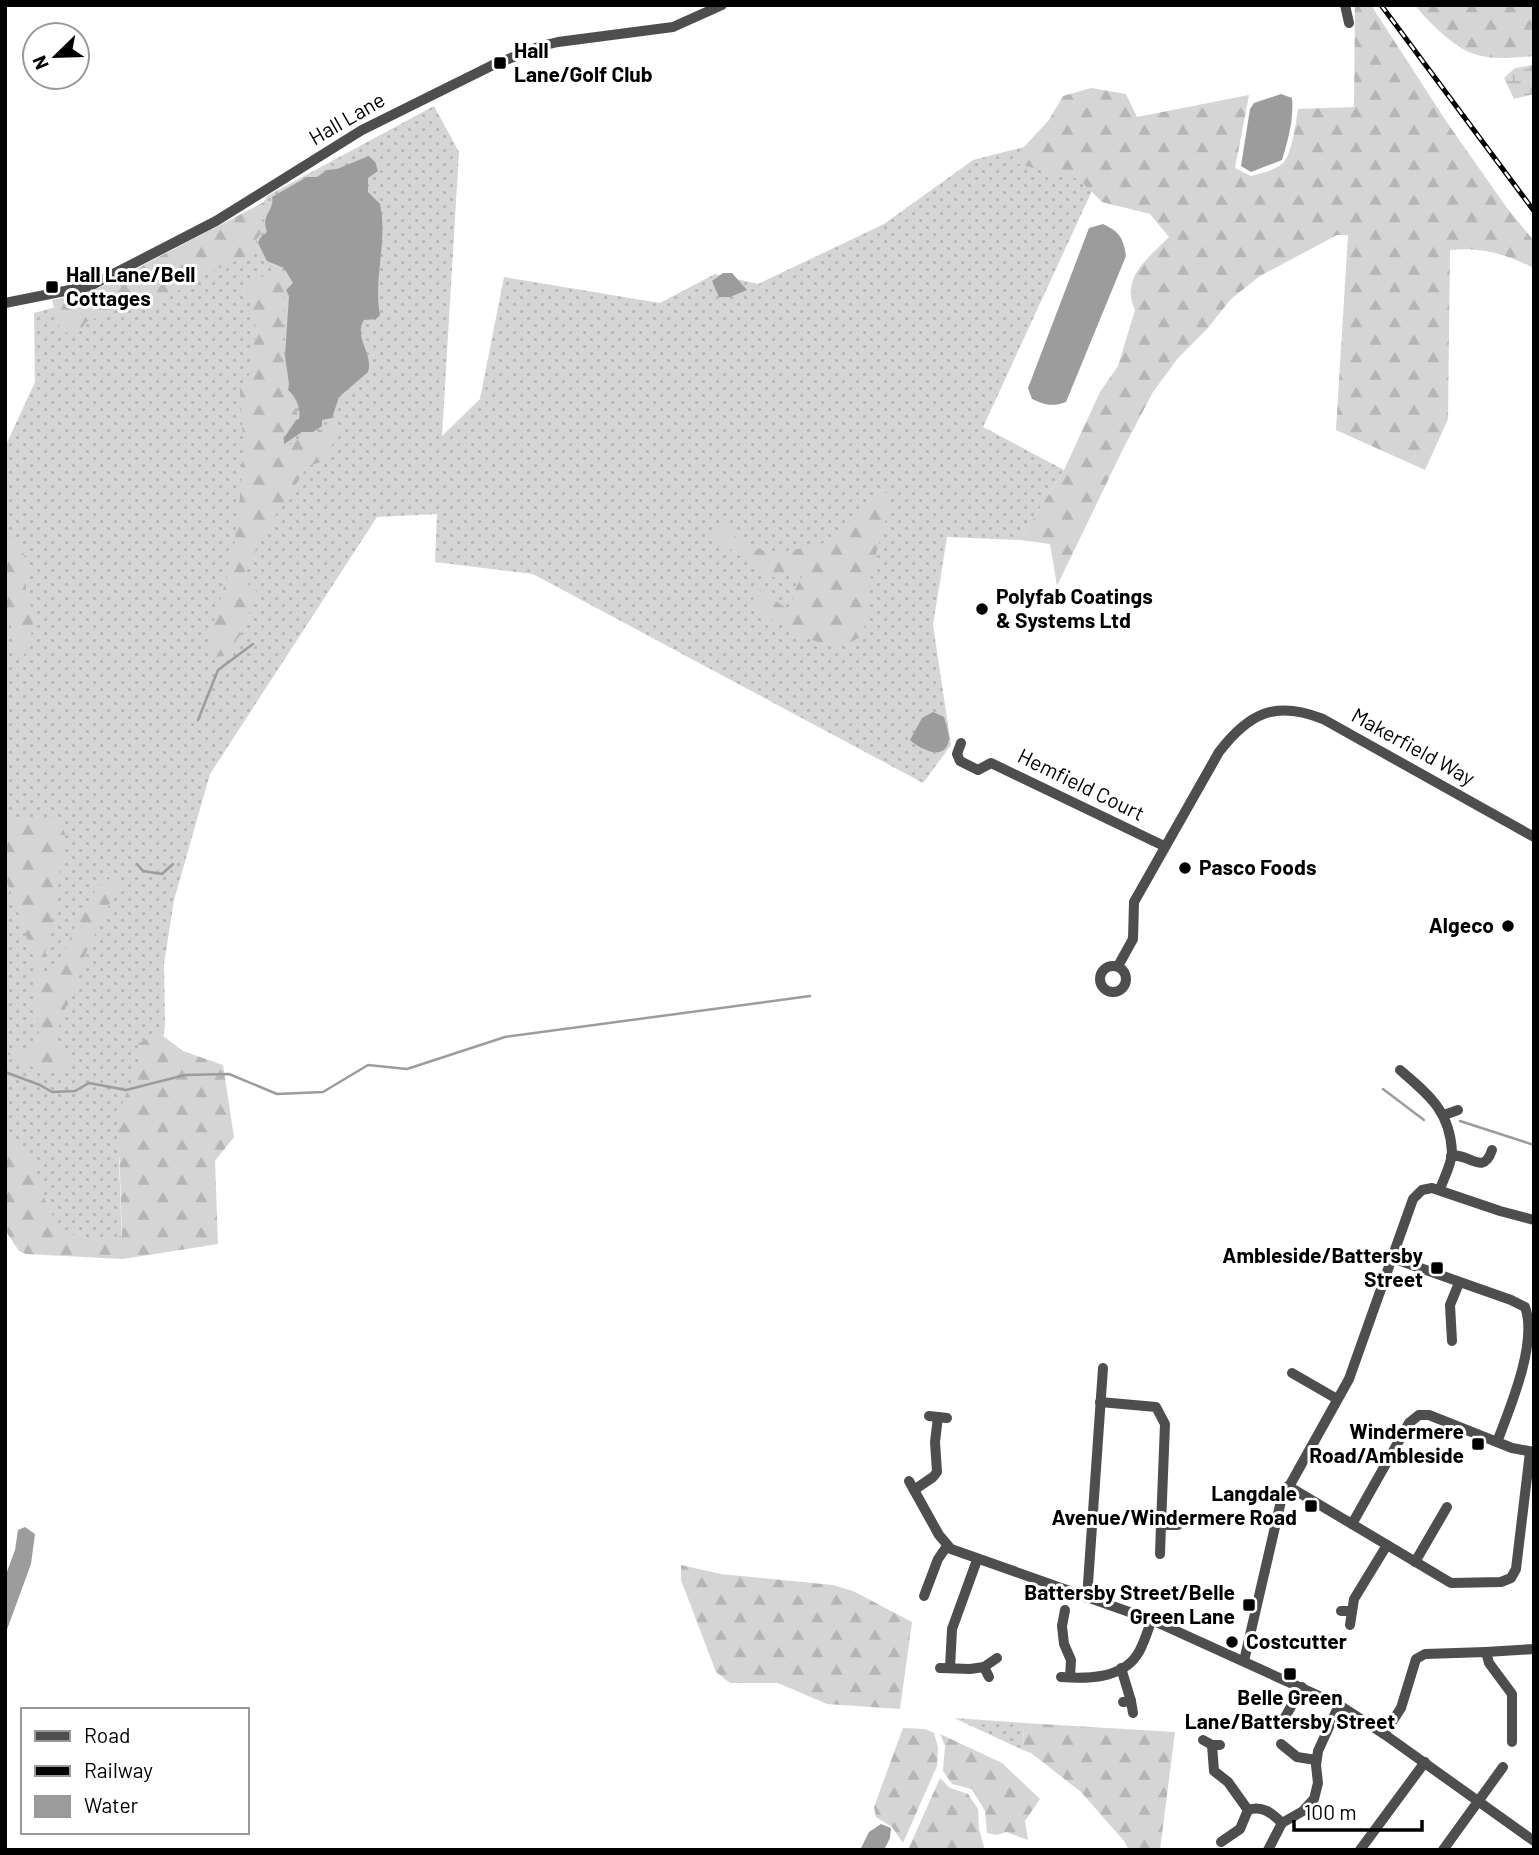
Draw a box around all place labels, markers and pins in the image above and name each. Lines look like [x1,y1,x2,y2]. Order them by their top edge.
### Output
place label: Hall Lane/Golf Club [514,37,653,86]
marker: Hall Lane/Golf Club [492,55,508,71]
place label: Hall Lane/Bell Cottages [66,261,195,310]
marker: Hall Lane/Bell Cottages [44,279,60,295]
place label: Polyfab Coatings & Systems Ltd [996,583,1153,632]
marker: Polyfab Coatings & Systems Ltd [974,601,990,617]
place label: Pasco Foods [1199,854,1316,879]
marker: Pasco Foods [1177,860,1193,876]
place label: Algeco [1429,912,1494,937]
marker: Algeco [1500,918,1516,934]
place label: Ambleside/Battersby Street [1222,1242,1423,1291]
marker: Ambleside/Battersby Street [1429,1260,1445,1276]
place label: Windermere Road/Ambleside [1309,1418,1464,1467]
marker: Windermere Road/Ambleside [1470,1436,1486,1452]
place label: Langdale Avenue/Windermere Road [1052,1480,1297,1529]
marker: Langdale Avenue/Windermere Road [1303,1498,1319,1514]
place label: Battersby Street/Belle Green Lane [1024,1579,1235,1628]
marker: Battersby Street/Belle Green Lane [1241,1597,1257,1613]
place label: Costcutter [1246,1628,1347,1653]
marker: Costcutter [1224,1634,1240,1650]
marker: Belle Green Lane/Battersby Street [1282,1666,1298,1682]
place label: Belle Green Lane/Battersby Street [1185,1684,1395,1733]

